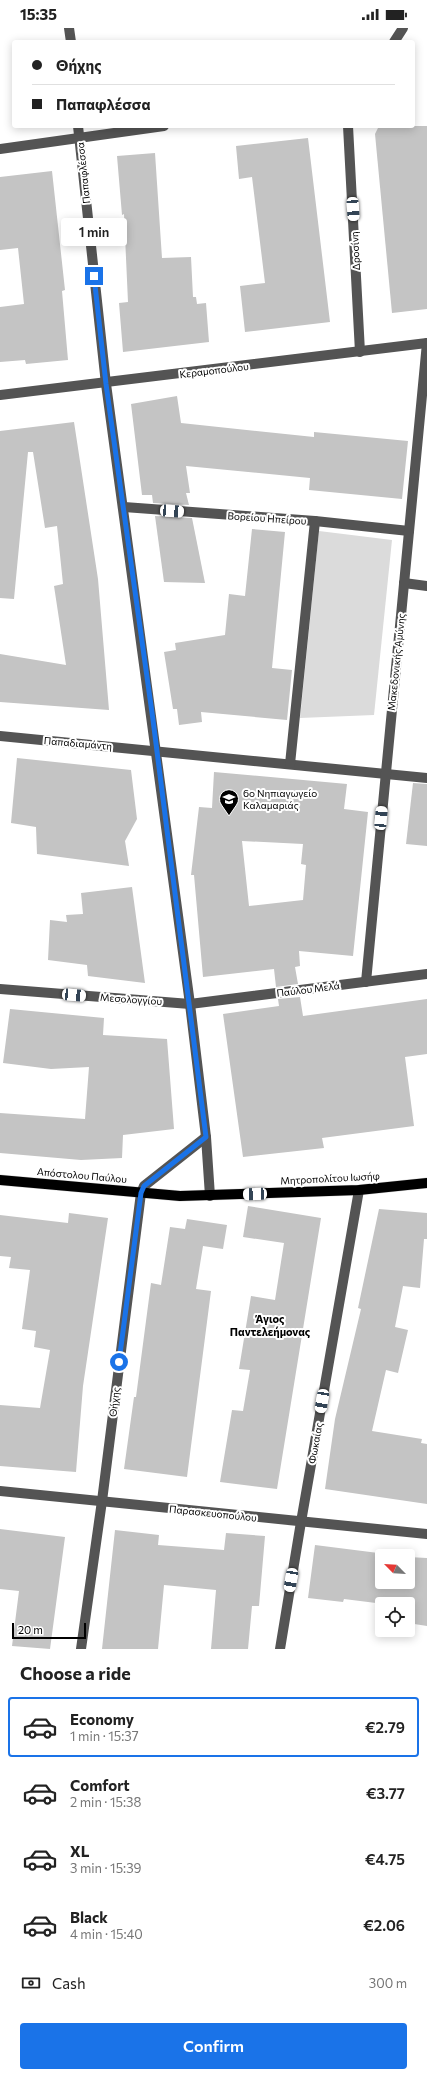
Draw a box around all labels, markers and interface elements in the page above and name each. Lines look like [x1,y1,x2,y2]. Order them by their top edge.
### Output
text: 15:35 [20,5,57,23]
text: Θήχης [56,56,101,74]
text: Παπαφλέσσα [56,95,151,113]
street label: Παπαφλέσσα [74,142,92,204]
car [346,197,360,221]
callout: 1 min [61,218,127,246]
text: 1 min [79,224,109,240]
street label: Δροσίνη [348,231,362,271]
route end [85,267,103,285]
street label: Κεραμοπούλου [179,360,250,380]
car [160,504,184,518]
street label: Βορείου Ηπείρου [227,509,307,527]
street label: Μακεδονικής Αμύνης [385,613,407,711]
street label: Παπαδιαμάντη [43,734,113,752]
place label: 6ο Νηπιαγωγείο Καλαμαριάς [243,787,317,811]
school or university icon: 6ο Νηπιαγωγείο Καλαμαριάς [218,788,240,816]
car [374,806,388,830]
street label: Παύλου Μελά [276,979,340,999]
car [62,988,86,1002]
street label: Μεσολογγίου [100,991,163,1007]
street label: Απόστολου Παύλου [36,1165,128,1185]
street label: Μητροπολίτου Ιωσήφ [280,1169,380,1187]
car [243,1188,267,1200]
district label: Άγιος Παντελεήμονας [230,1312,310,1338]
route start [110,1353,128,1371]
street label: Θήχης [106,1386,122,1418]
car [314,1388,330,1414]
street label: Φωκαίας [305,1421,325,1465]
street label: Παρασκευοπούλου [169,1502,258,1524]
north arrow [375,1549,415,1589]
map controls [375,1549,415,1637]
car [283,1567,299,1593]
button: locate [375,1597,415,1637]
scale bar [12,1621,86,1640]
text: 20 m [18,1623,43,1636]
text: Choose a ride [20,1662,131,1684]
icon: car [22,1709,58,1745]
text: Economy [70,1710,134,1728]
text: €2.79 [365,1718,405,1736]
text: 1 min · 15:37 [70,1728,139,1744]
icon: car [22,1775,58,1811]
text: Comfort [70,1776,130,1794]
text: €3.77 [366,1784,405,1802]
text: 2 min · 15:38 [70,1794,141,1810]
icon: car [22,1841,58,1877]
text: XL [70,1842,89,1860]
text: €4.75 [365,1850,405,1868]
text: 3 min · 15:39 [70,1860,142,1876]
icon: car [22,1907,58,1943]
text: Black [70,1908,108,1926]
text: €2.06 [363,1916,405,1934]
text: 4 min · 15:40 [70,1926,143,1942]
icon: cash [20,1972,42,1994]
text: Cash [52,1974,86,1992]
text: 300 m [369,1975,407,1991]
button: Confirm [20,2023,407,2069]

